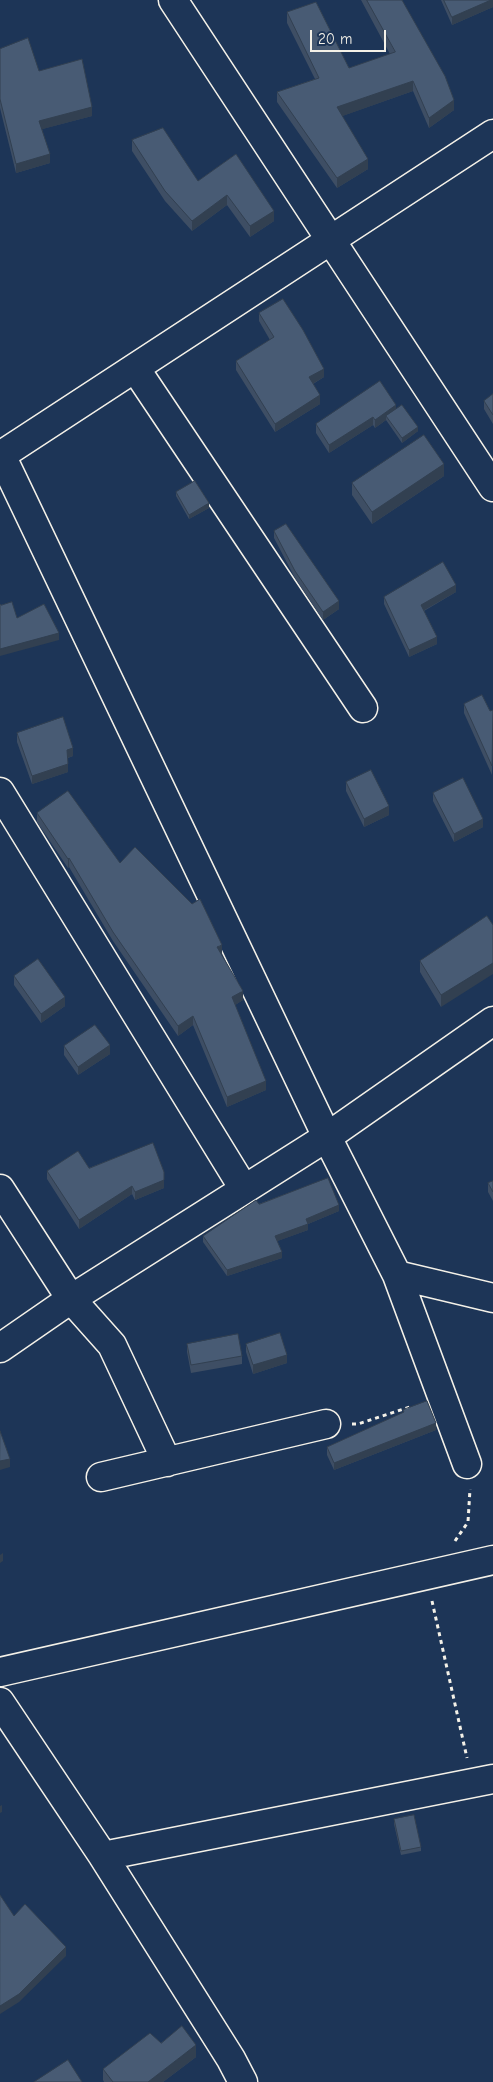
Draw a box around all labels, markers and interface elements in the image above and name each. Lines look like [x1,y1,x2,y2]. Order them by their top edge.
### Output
scale bar [313,20,389,52]
text: 20 m [318,30,352,48]

